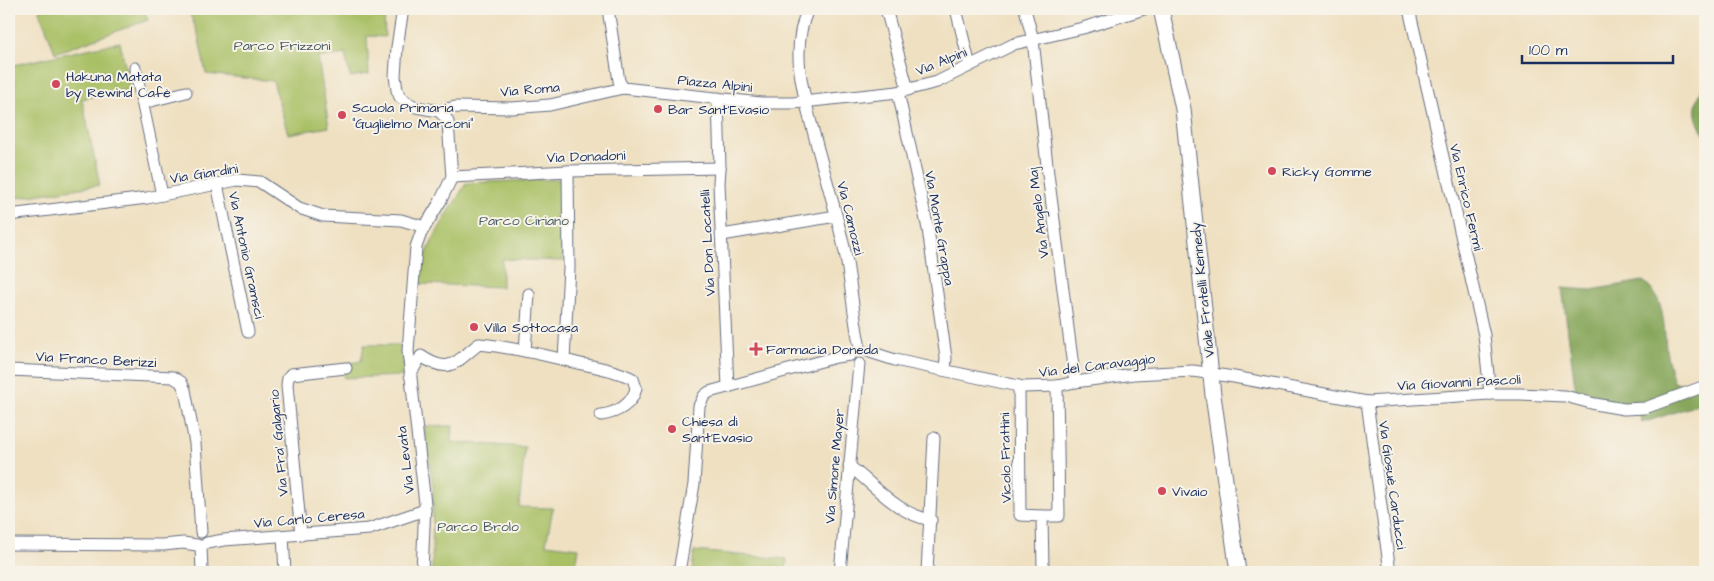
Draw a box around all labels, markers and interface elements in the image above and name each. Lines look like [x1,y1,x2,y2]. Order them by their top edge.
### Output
scale bar [1522,32,1673,64]
park label: Parco Frizzoni [234,36,330,56]
text: 100 m [1529,40,1568,61]
street label: Via Alpini [913,43,970,81]
place label: Hakuna Matata by Rewind Cafè [66,67,171,103]
street label: Piazza Alpini [677,70,753,98]
street label: Via Roma [500,77,561,103]
marker: Hakuna Matata by Rewind Cafè [50,78,62,90]
place label: Scuola Primaria "Guglielmo Marconi" [352,98,473,134]
place label: Bar Sant'Evasio [668,100,769,120]
marker: Bar Sant'Evasio [652,103,664,115]
marker: Scuola Primaria "Guglielmo Marconi" [336,109,348,121]
street label: Via Enrico Fermi [1444,142,1488,253]
street label: Via Donadoni [546,146,626,168]
street label: Via Giardini [169,159,240,189]
place label: Ricky Gomme [1282,162,1372,182]
marker: Ricky Gomme [1266,165,1278,177]
street label: Via Angelo Maj [1023,166,1054,259]
street label: Via Monte Grappa [919,169,959,287]
street label: Via Camozzi [831,179,869,257]
street label: Via Don Locatelli [695,189,721,297]
street label: Via Antonio Gramsci [223,190,269,320]
park label: Parco Ciriano [479,211,569,231]
street label: Viale Fratelli Kennedy [1186,221,1220,358]
place label: Villa Sottocasa [484,318,578,338]
marker: Villa Sottocasa [468,321,480,333]
place label: Farmacia Doneda [766,340,878,360]
marker: Farmacia Doneda [750,343,762,355]
street label: Via Franco Berizzi [35,347,157,373]
street label: Via del Caravaggio [1038,349,1156,383]
street label: Via Giovanni Pascoli [1397,370,1521,396]
street label: Via Fra' Galgario [264,389,294,497]
street label: Via Simone Mayer [820,407,850,524]
place label: Chiesa di Sant'Evasio [682,412,753,448]
street label: Vicolo Frattini [995,413,1017,503]
street label: Via Giosuè Carducci [1373,420,1411,551]
marker: Chiesa di Sant'Evasio [666,423,678,435]
street label: Via Levata [392,425,420,495]
place label: Vivaio [1172,482,1207,502]
marker: Vivaio [1156,485,1168,497]
street label: Via Carlo Ceresa [253,504,365,534]
park label: Parco Brolo [437,517,519,537]

